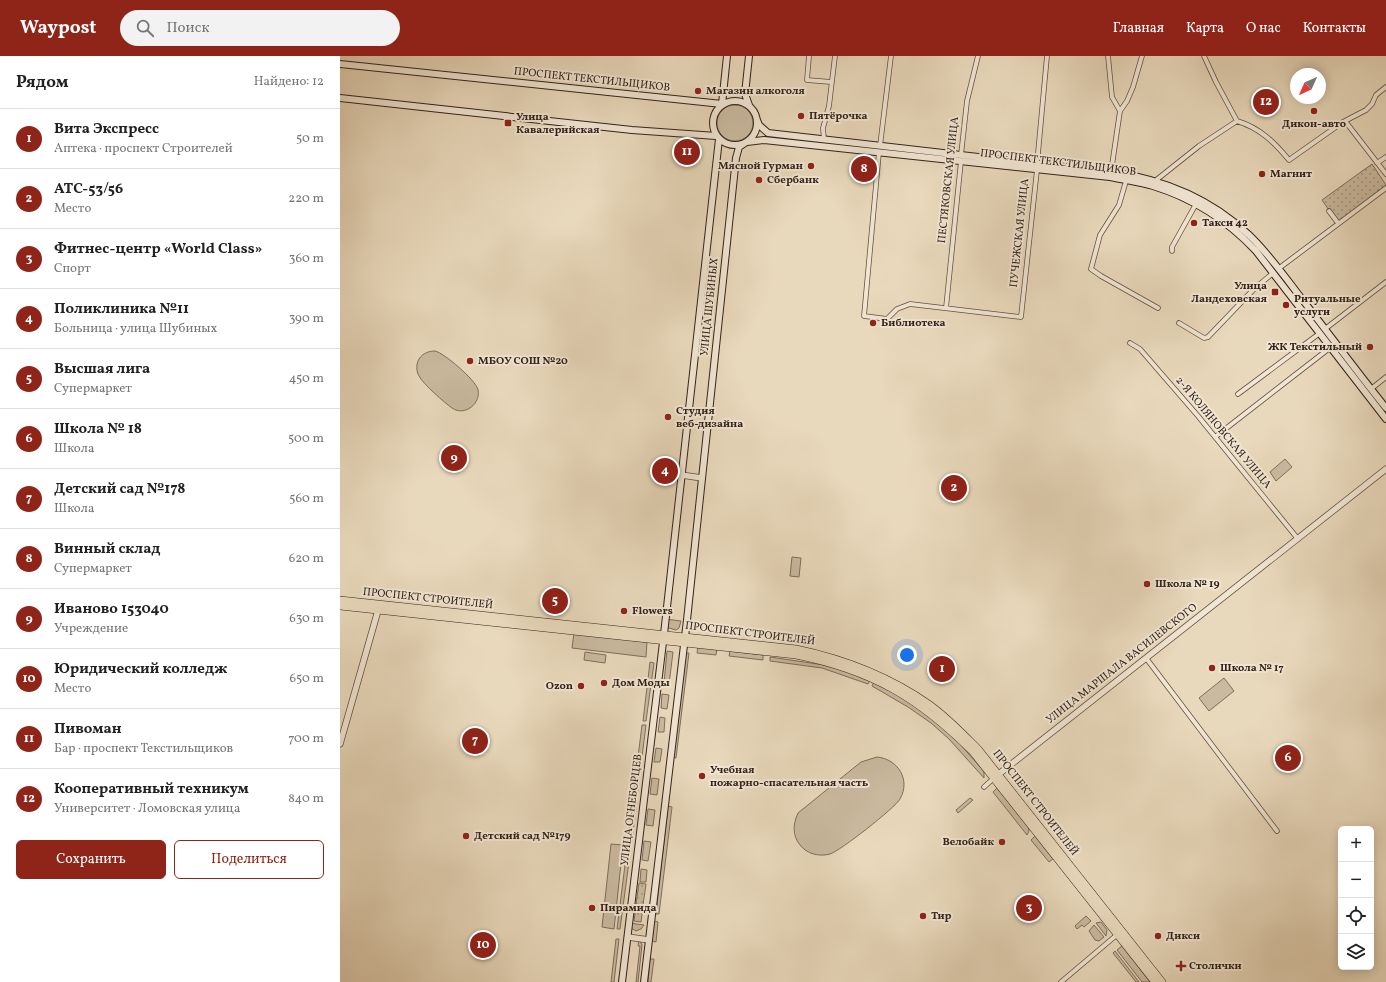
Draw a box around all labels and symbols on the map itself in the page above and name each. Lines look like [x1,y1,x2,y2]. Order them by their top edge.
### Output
street label: ПРОСПЕКТ ТЕКСТИЛЬЩИКОВ [513,64,671,96]
north arrow [1290,68,1326,104]
place label: Магазин алкоголя [706,84,805,99]
marker: Магазин алкоголя [693,86,703,96]
pin: 12 [1253,87,1279,117]
marker: Дикон-авто [1309,106,1319,116]
place label: Пятёрочка [809,109,868,124]
place label: Улица Кавалерийская [516,110,599,138]
marker: Пятёрочка [796,111,806,121]
street label: ПЕСТЯКОВСКАЯ УЛИЦА [935,116,963,244]
place label: Дикон-авто [1282,117,1346,132]
marker: Улица Кавалерийская [503,118,513,128]
pin: 11 [674,137,700,167]
street label: ПРОСПЕКТ ТЕКСТИЛЬЩИКОВ [979,146,1137,180]
pin: 8 [851,154,877,184]
place label: Мясной Гурман [718,159,803,174]
marker: Мясной Гурман [806,161,816,171]
place label: Магнит [1270,167,1312,182]
marker: Магнит [1257,169,1267,179]
place label: Сбербанк [767,173,819,188]
marker: Сбербанк [754,175,764,185]
street label: ПУЧЕЖСКАЯ УЛИЦА [1007,177,1033,288]
place label: Такси 42 [1202,216,1248,231]
marker: Такси 42 [1189,218,1199,228]
street label: УЛИЦА ШУБИНЫХ [697,257,723,357]
place label: Улица Ландеховская [1191,279,1267,307]
marker: Улица Ландеховская [1270,287,1280,297]
place label: Ритуальные услуги [1294,292,1361,320]
marker: Ритуальные услуги [1281,300,1291,310]
place label: Библиотека [881,316,946,331]
marker: Библиотека [868,318,878,328]
place label: ЖК Текстильный [1268,340,1362,355]
marker: ЖК Текстильный [1365,342,1375,352]
place label: МБОУ СОШ №20 [478,354,568,369]
marker: МБОУ СОШ №20 [465,356,475,366]
street label: 2-Я КОЛЯНОВСКАЯ УЛИЦА [1172,374,1275,492]
place label: Студия веб-дизайна [676,404,743,432]
marker: Студия веб-дизайна [663,412,673,422]
pin: 9 [441,443,467,473]
pin: 4 [652,456,678,486]
pin: 2 [941,473,967,503]
place label: Школа № 19 [1155,577,1220,592]
marker: Школа № 19 [1142,579,1152,589]
street label: ПРОСПЕКТ СТРОИТЕЛЕЙ [362,585,494,613]
pin: 5 [542,586,568,616]
street label: УЛИЦА МАРШАЛА ВАСИЛЕВСКОГО [1043,600,1201,728]
place label: Flowers [632,604,673,619]
marker: Flowers [619,606,629,616]
street label: ПРОСПЕКТ СТРОИТЕЛЕЙ [684,619,816,649]
your location [897,645,917,665]
pin: 1 [929,654,955,684]
place label: Школа № 17 [1220,661,1284,676]
marker: Школа № 17 [1207,663,1217,673]
place label: Дом Моды [612,676,670,691]
marker: Дом Моды [599,678,609,688]
place label: Ozon [546,679,573,694]
marker: Ozon [576,681,586,691]
pin: 7 [462,726,488,756]
pin: 6 [1275,743,1301,773]
street label: ПРОСПЕКТ СТРОИТЕЛЕЙ [989,747,1081,859]
street label: УЛИЦА ОГНЕБОРЦЕВ [618,753,646,867]
place label: Учебная пожарно-спасательная часть [710,763,868,791]
marker: Учебная пожарно-спасательная часть [697,771,707,781]
place label: Детский сад №179 [474,829,570,844]
marker: Детский сад №179 [461,831,471,841]
place label: Велобайк [942,835,994,850]
marker: Велобайк [997,837,1007,847]
pin: 3 [1016,893,1042,923]
place label: Пирамида [600,901,657,916]
marker: Пирамида [587,903,597,913]
place label: Тир [931,909,952,924]
marker: Тир [918,911,928,921]
place label: Дикси [1166,929,1200,944]
pin: 10 [470,930,496,960]
marker: Дикси [1153,931,1163,941]
place label: Столички [1189,959,1242,974]
marker: Столички [1176,961,1186,971]

